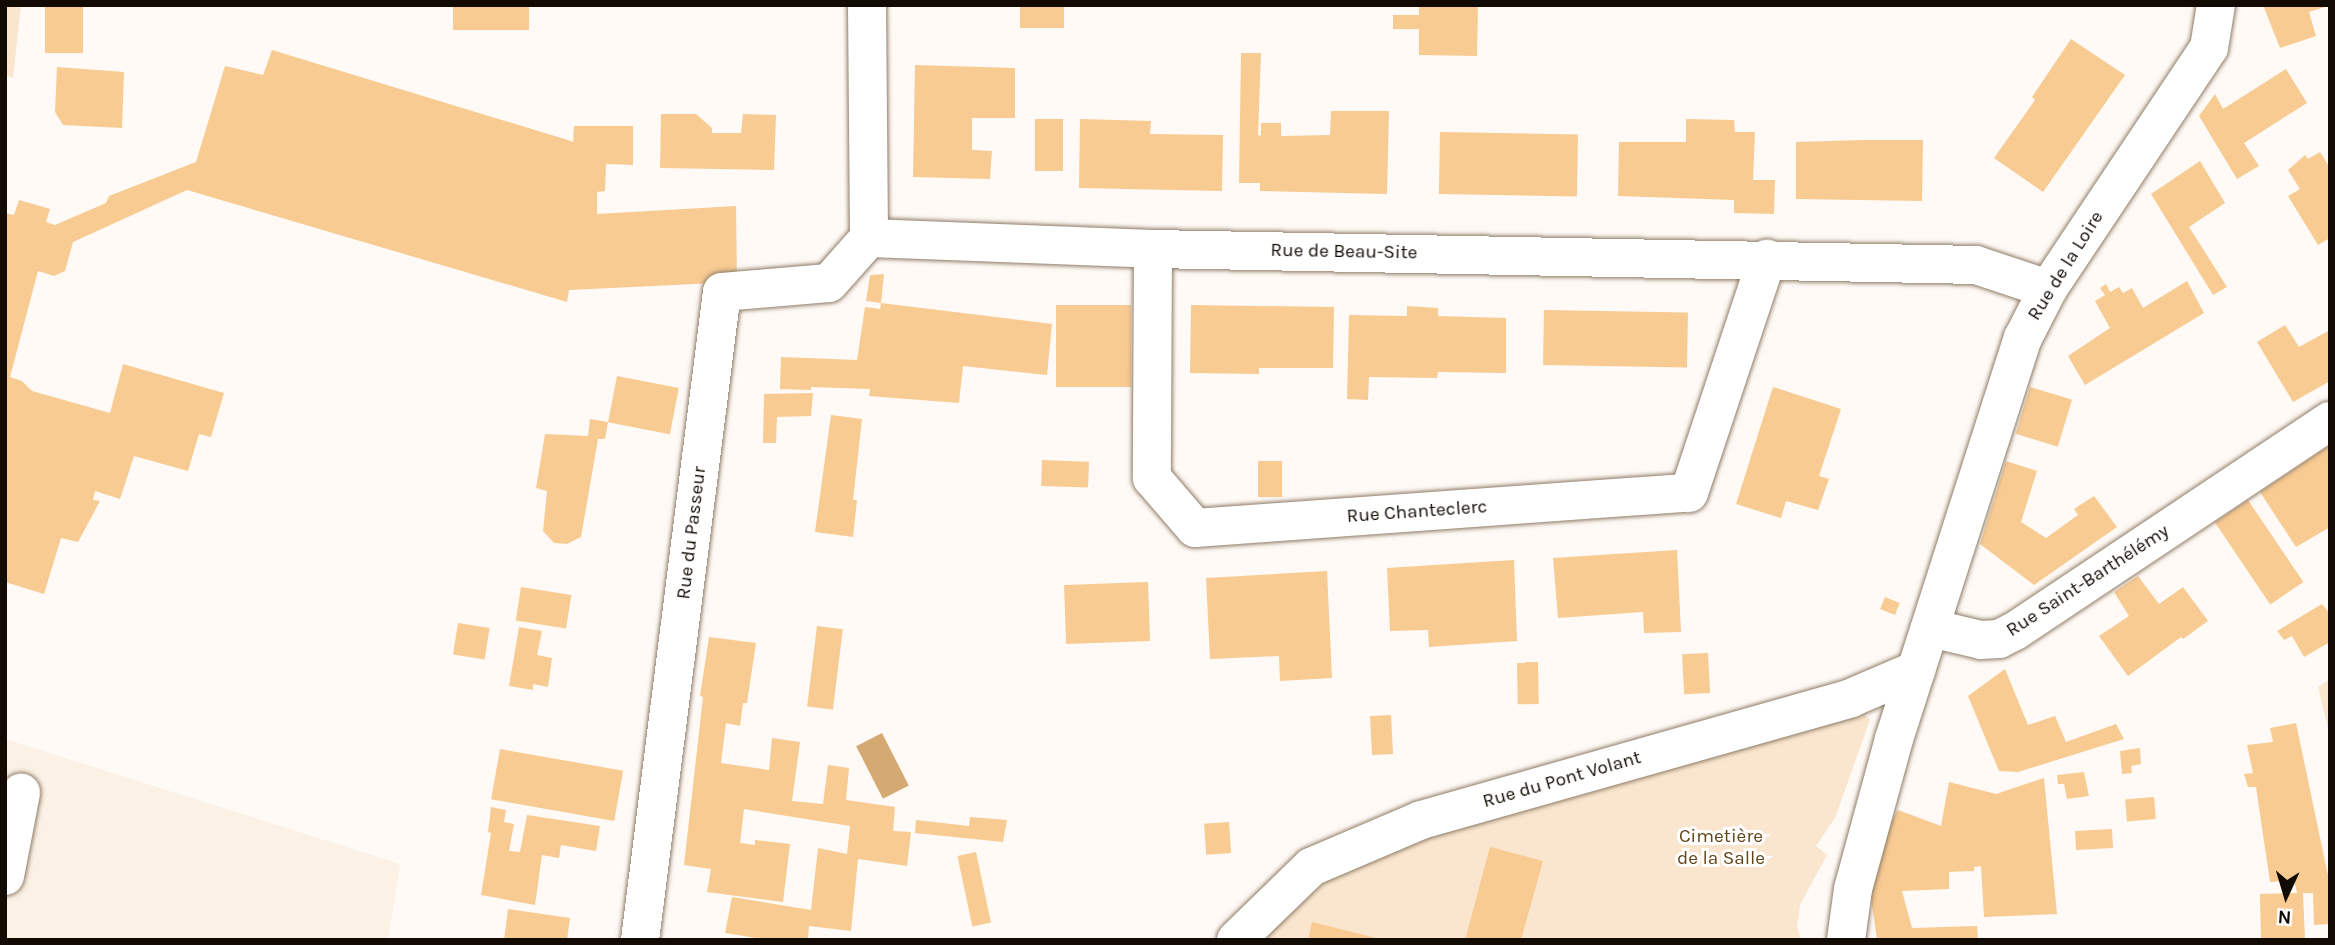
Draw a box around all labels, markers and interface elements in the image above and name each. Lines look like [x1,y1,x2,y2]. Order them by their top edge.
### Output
street label: Rue de la Loire [2023,207,2109,325]
street label: Rue de Beau-Site [1270,239,1418,265]
street label: Rue du Passeur [673,465,711,601]
street label: Rue Chanteclerc [1346,496,1488,528]
street label: Rue Saint-Barthélémy [2002,520,2174,642]
street label: Rue du Pont Volant [1480,746,1644,814]
park label: Cimetière de la Salle [1677,826,1765,870]
north arrow [2251,861,2321,931]
text: N [2277,906,2292,928]

